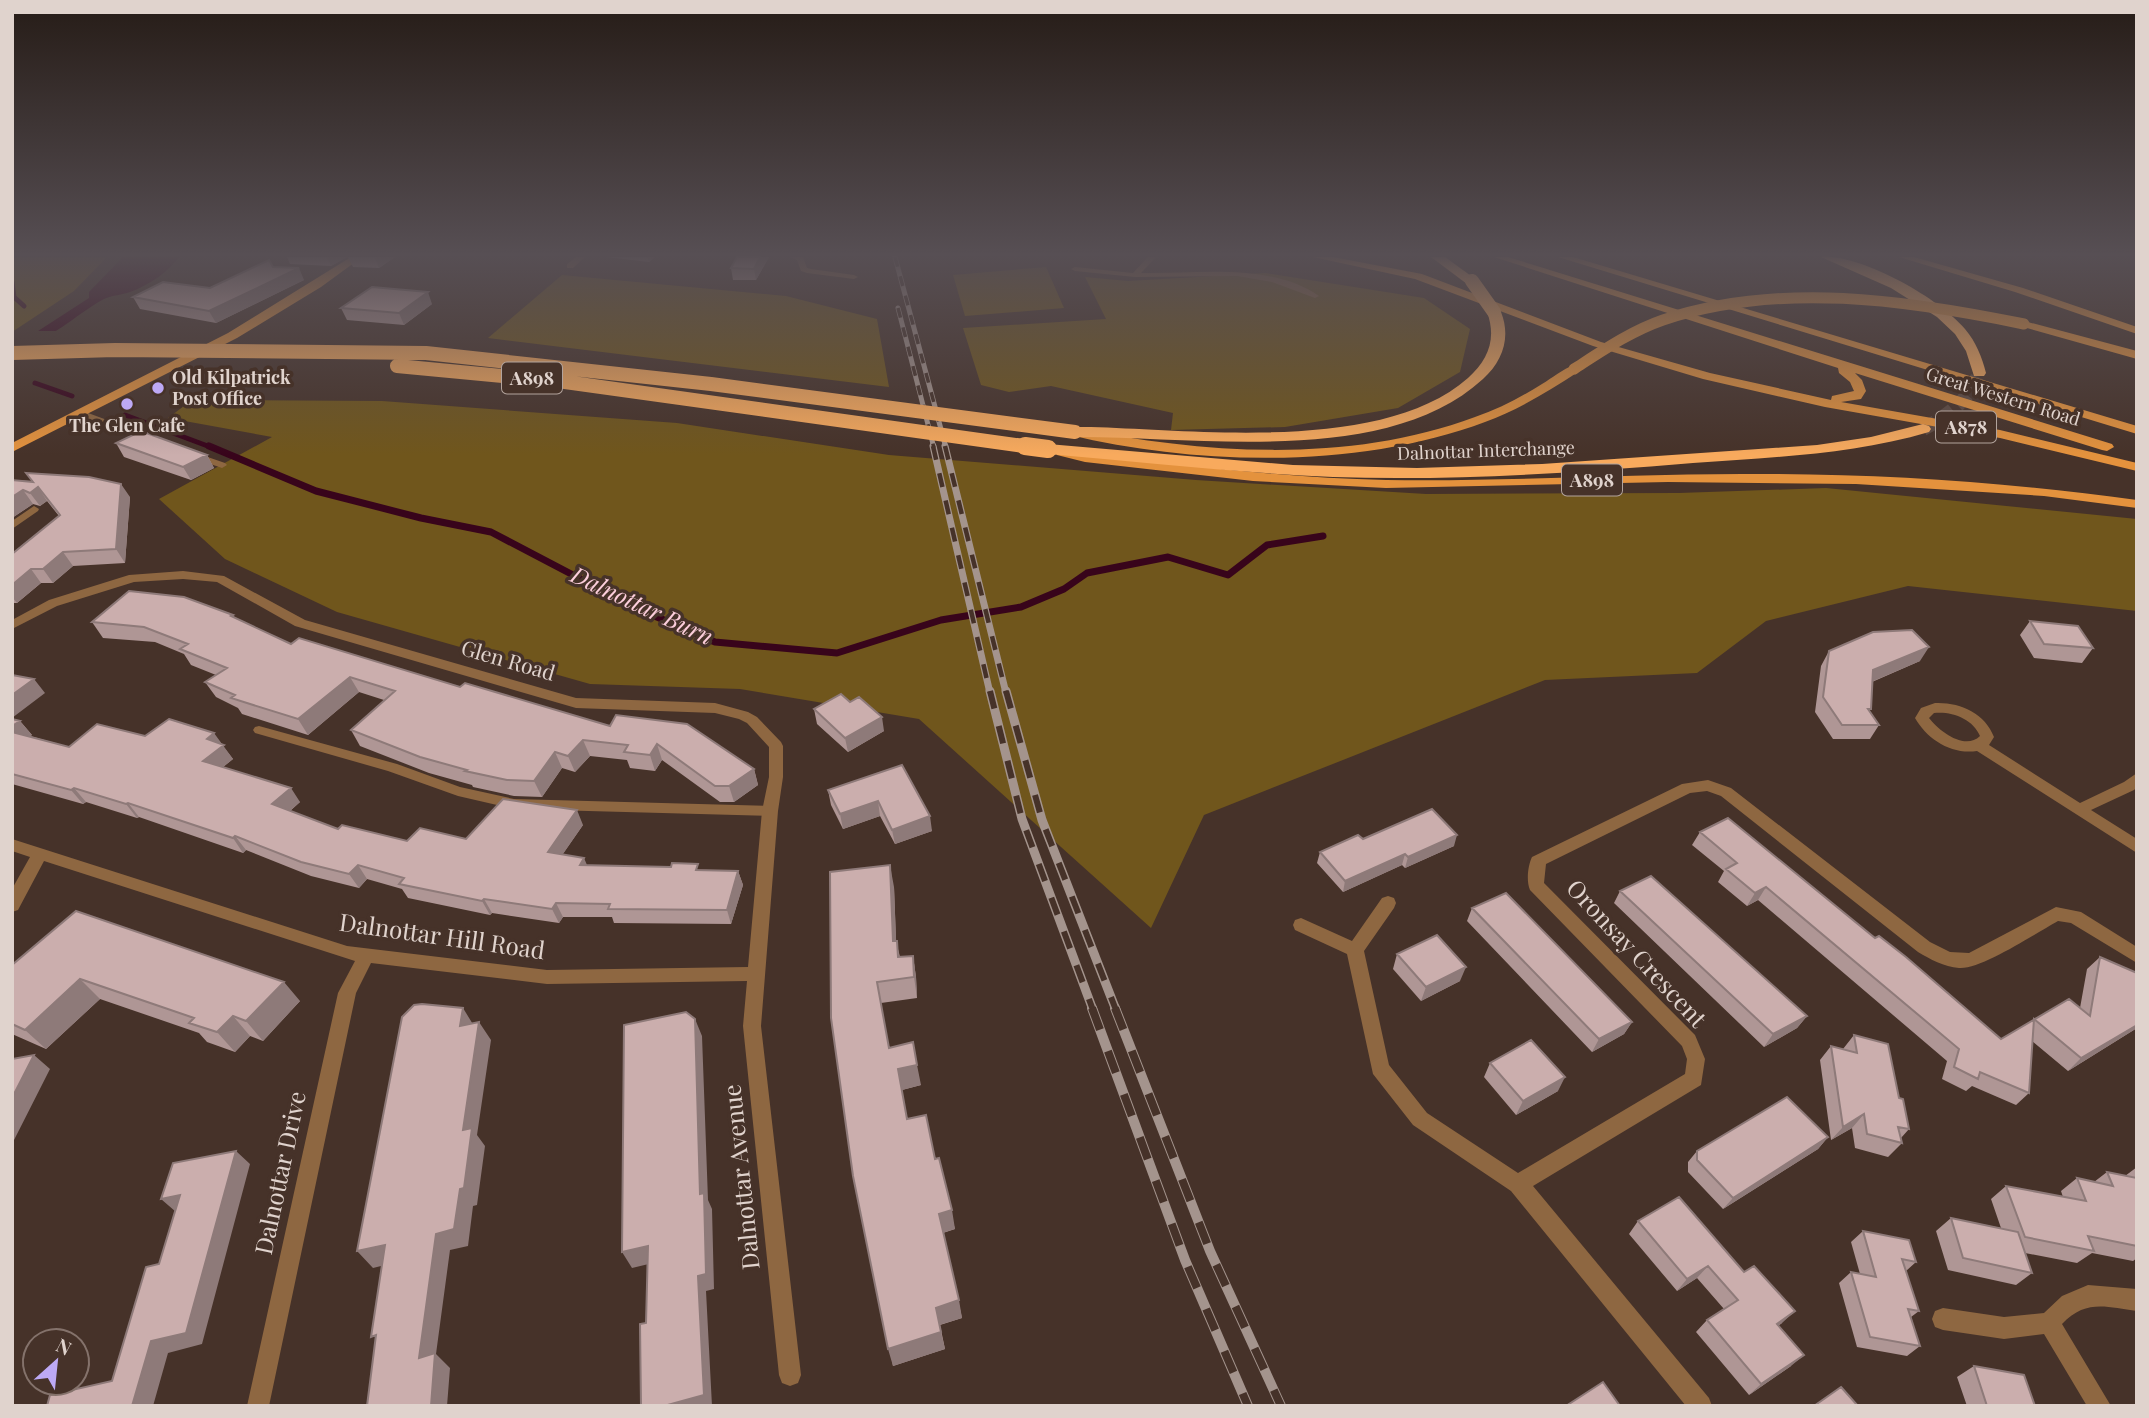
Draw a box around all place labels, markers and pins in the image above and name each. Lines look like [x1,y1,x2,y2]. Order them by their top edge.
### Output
place label: Old Kilpatrick Post Office [172,365,291,410]
marker: Old Kilpatrick Post Office [150,380,166,396]
marker: The Glen Cafe [119,396,135,412]
place label: The Glen Cafe [69,413,185,437]

